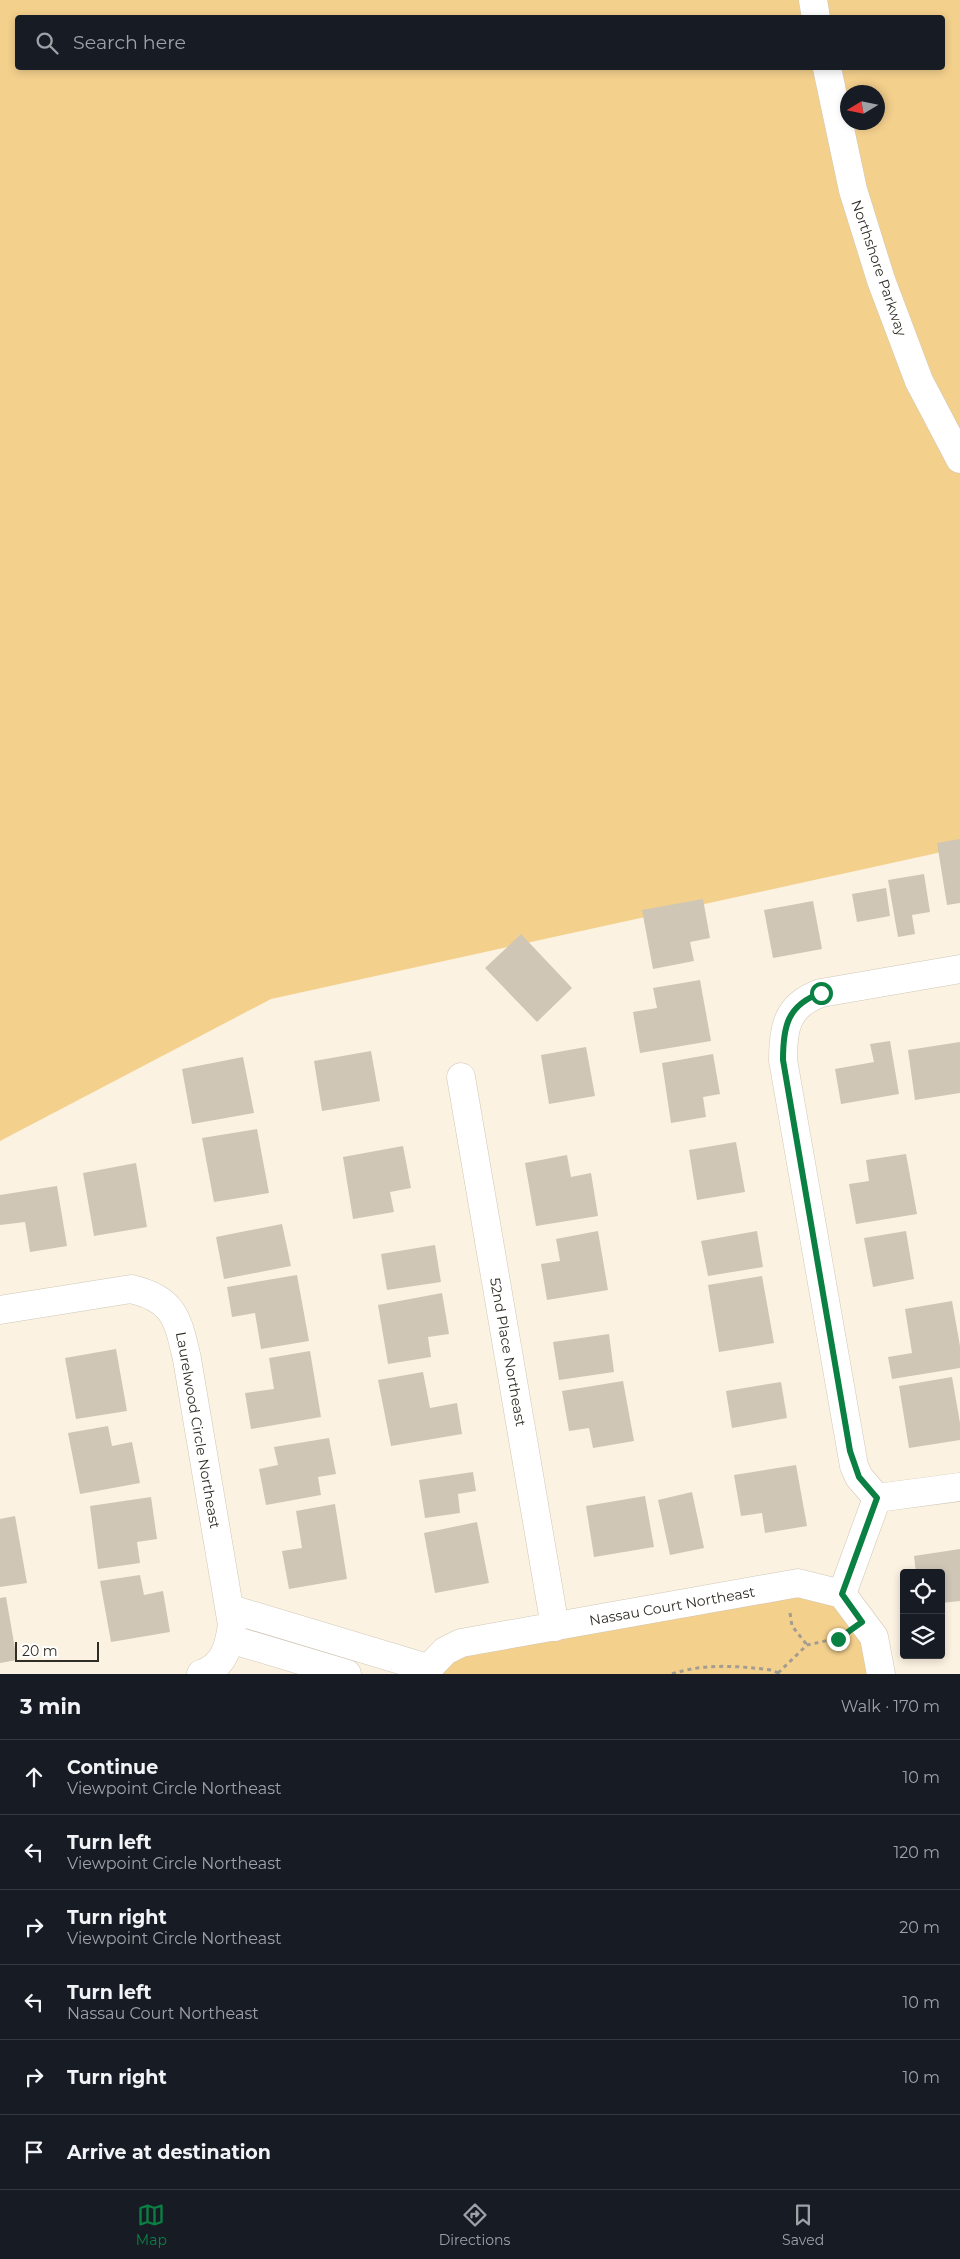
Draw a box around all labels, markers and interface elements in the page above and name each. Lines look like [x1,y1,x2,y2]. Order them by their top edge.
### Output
search box [15,15,945,70]
icon: search [33,29,61,57]
text: Search here [73,31,186,54]
north arrow [840,85,885,130]
street label: Northshore Parkway [847,197,911,339]
route start [810,982,833,1005]
street label: 52nd Place Northeast [486,1276,530,1428]
street label: Laurelwood Circle Northeast [172,1330,224,1530]
map controls [900,1569,945,1659]
button: locate [900,1569,945,1614]
street label: Nassau Court Northeast [588,1583,756,1629]
button: layers [900,1614,945,1659]
route end [827,1628,850,1651]
scale bar [15,1639,99,1662]
text: 20 m [22,1642,58,1660]
text: 3 min [20,1694,81,1719]
text: Walk · 170 m [841,1697,940,1716]
text: Continue [67,1756,158,1779]
icon: ahead [20,1763,48,1791]
text: 10 m [902,1768,940,1787]
text: Viewpoint Circle Northeast [67,1779,282,1798]
text: Turn left [67,1831,152,1854]
icon: left [20,1838,48,1866]
text: 120 m [893,1843,940,1862]
text: Viewpoint Circle Northeast [67,1854,282,1873]
text: Turn right [67,1906,167,1929]
icon: right [20,1913,48,1941]
text: 20 m [899,1918,940,1937]
text: Viewpoint Circle Northeast [67,1929,282,1948]
text: Turn left [67,1981,152,2004]
icon: left [20,1988,48,2016]
text: 10 m [902,1993,940,2012]
text: Nassau Court Northeast [67,2004,259,2023]
icon: right [20,2063,48,2091]
text: Turn right [67,2066,167,2089]
text: 10 m [902,2068,940,2087]
icon: arrive [20,2138,48,2166]
text: Arrive at destination [67,2141,271,2164]
tab: Map [136,2201,167,2249]
tab: Directions [439,2201,510,2249]
tab: Saved [782,2201,824,2249]

